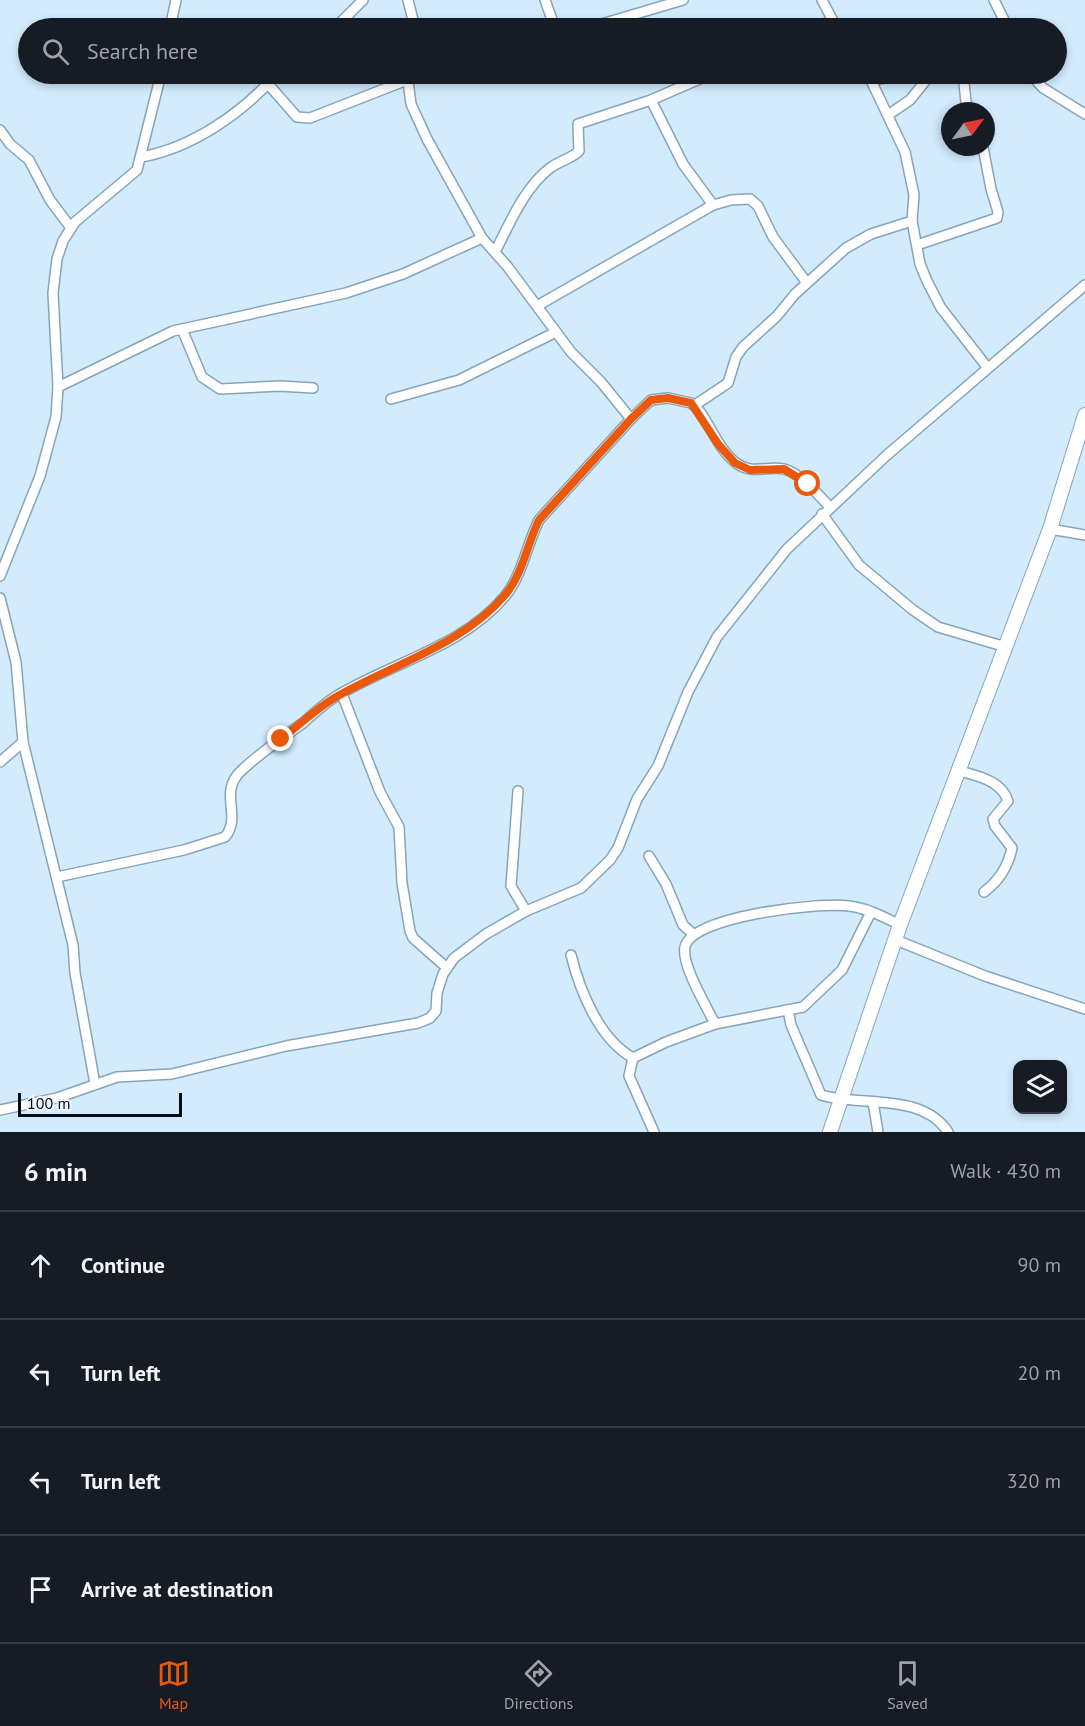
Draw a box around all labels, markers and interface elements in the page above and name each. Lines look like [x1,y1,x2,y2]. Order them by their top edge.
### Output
search box [18,18,1067,84]
icon: search [39,35,72,68]
text: Search here [87,37,198,65]
north arrow [941,102,995,156]
route start [794,470,820,496]
route end [267,725,293,751]
map controls [1013,1060,1067,1114]
button: layers [1013,1060,1067,1114]
scale bar [18,1090,182,1118]
text: 100 m [27,1093,70,1113]
text: 6 min [24,1155,87,1188]
text: Walk · 430 m [950,1158,1061,1184]
icon: ahead [24,1249,57,1282]
text: Continue [81,1251,165,1279]
text: 90 m [1018,1252,1061,1278]
icon: left [24,1357,57,1390]
text: Turn left [81,1359,161,1387]
text: 20 m [1018,1360,1061,1386]
icon: left [24,1465,57,1498]
text: Turn left [81,1467,161,1495]
text: 320 m [1007,1468,1061,1494]
icon: arrive [24,1573,57,1606]
text: Arrive at destination [81,1575,273,1603]
tab: Map [157,1657,190,1713]
tab: Directions [504,1657,573,1713]
tab: Saved [887,1657,928,1713]

